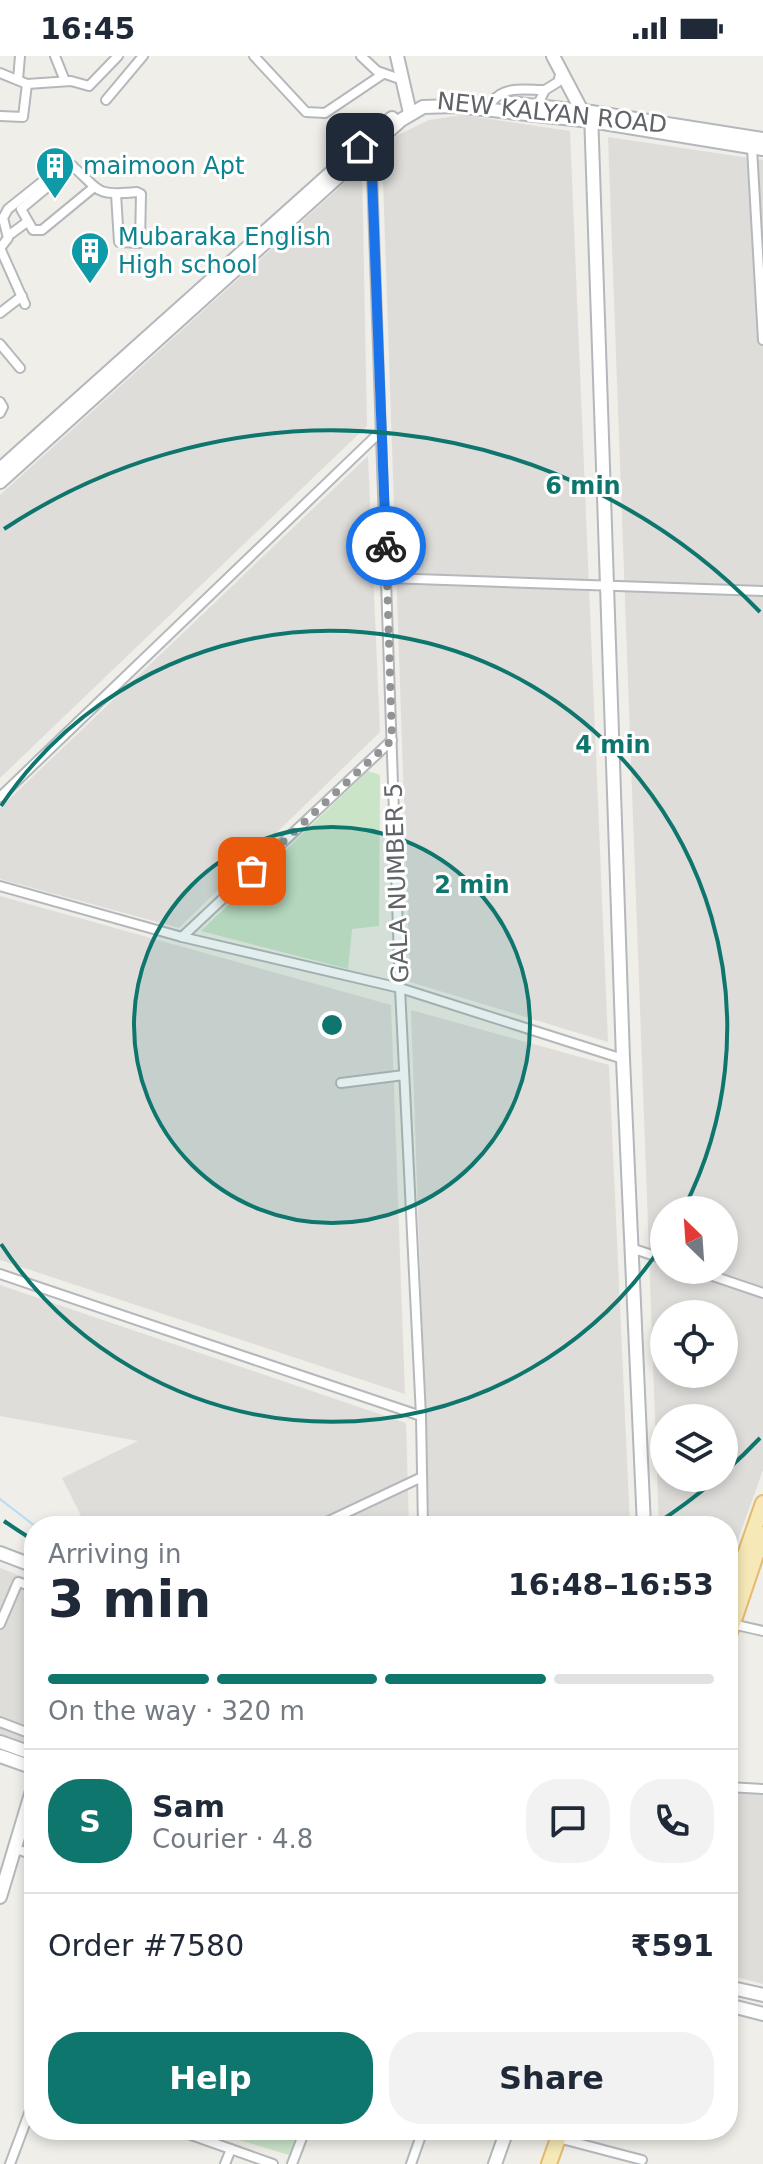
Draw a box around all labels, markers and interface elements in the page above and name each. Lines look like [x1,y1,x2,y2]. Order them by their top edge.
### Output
text: 16:45 [40,11,136,46]
street label: NEW KALYAN ROAD [436,87,668,139]
pin [326,113,394,181]
icon: home [338,125,382,169]
building icon: maimoon Apt [34,145,76,200]
place label: maimoon Apt [83,152,244,180]
place label: Mubaraka English High school [118,223,331,279]
building icon: Mubaraka English High school [69,230,111,285]
text: 6 min [545,472,621,500]
courier [346,506,426,586]
icon: bike [364,524,408,568]
text: 4 min [575,731,651,759]
street label: GALA NUMBER 5 [380,782,414,984]
pin [218,837,286,905]
icon: bag [230,849,274,893]
text: 2 min [434,871,510,899]
centre of rings [318,1011,346,1039]
north arrow [650,1196,738,1284]
map controls [650,1196,738,1492]
button: locate [650,1300,738,1388]
button: layers [650,1404,738,1492]
text: Arriving in [48,1539,182,1569]
text: 16:48–16:53 [508,1567,714,1602]
text: 3 min [48,1569,211,1629]
text: On the way · 320 m [48,1696,305,1726]
button: chat [526,1779,610,1863]
button: phone [630,1779,714,1863]
text: Sam [152,1789,225,1824]
text: S [79,1804,101,1839]
text: Courier · 4.8 [152,1824,313,1854]
text: Order #7580 [48,1928,244,1963]
text: ₹591 [631,1928,714,1963]
button: Help [48,2032,373,2124]
button: Share [389,2032,714,2124]

